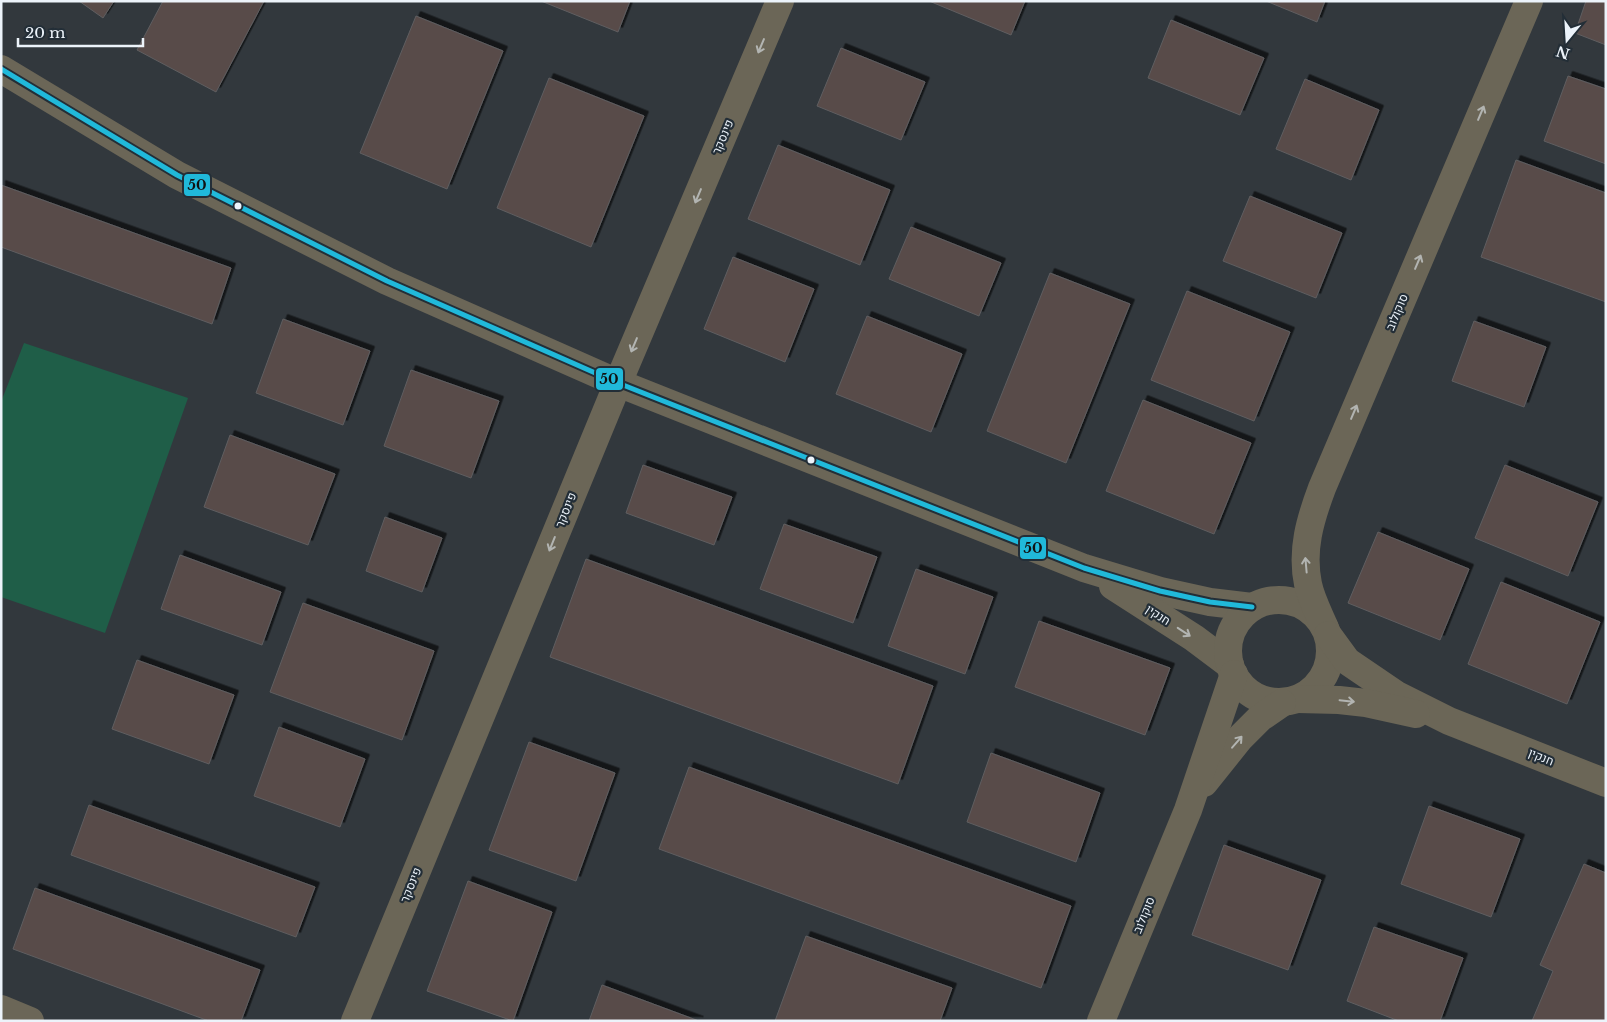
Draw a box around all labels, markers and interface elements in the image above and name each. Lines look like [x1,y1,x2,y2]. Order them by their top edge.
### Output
scale bar [18,15,142,47]
north arrow [1542,15,1592,65]
text: 20 m [25,23,65,42]
one-way arrow [756,38,766,53]
text: N [1554,42,1572,63]
one-way arrow [1478,105,1487,120]
street label: פינסקר [709,117,737,157]
line badge: 50 [183,173,211,197]
text: 50 [188,176,206,194]
one-way arrow [692,188,702,203]
unlabelled marker [233,201,243,211]
one-way arrow [1413,255,1423,270]
street label: סוקולוב [1382,291,1411,332]
one-way arrow [629,337,639,352]
line badge: 50 [595,367,624,391]
text: 50 [600,370,618,388]
one-way arrow [1350,405,1360,420]
unlabelled marker [806,455,816,465]
street label: פינסקר [552,490,579,530]
one-way arrow [546,536,556,551]
line badge: 50 [1019,536,1047,560]
text: 50 [1024,539,1042,557]
one-way arrow [1301,557,1311,573]
street label: חנקין [1143,601,1173,628]
one-way arrow [1176,627,1190,637]
one-way arrow [1339,696,1355,706]
one-way arrow [1231,736,1242,749]
street label: חנקין [1526,745,1556,768]
street label: פינסקר [397,865,424,905]
street label: סוקולוב [1129,894,1158,935]

